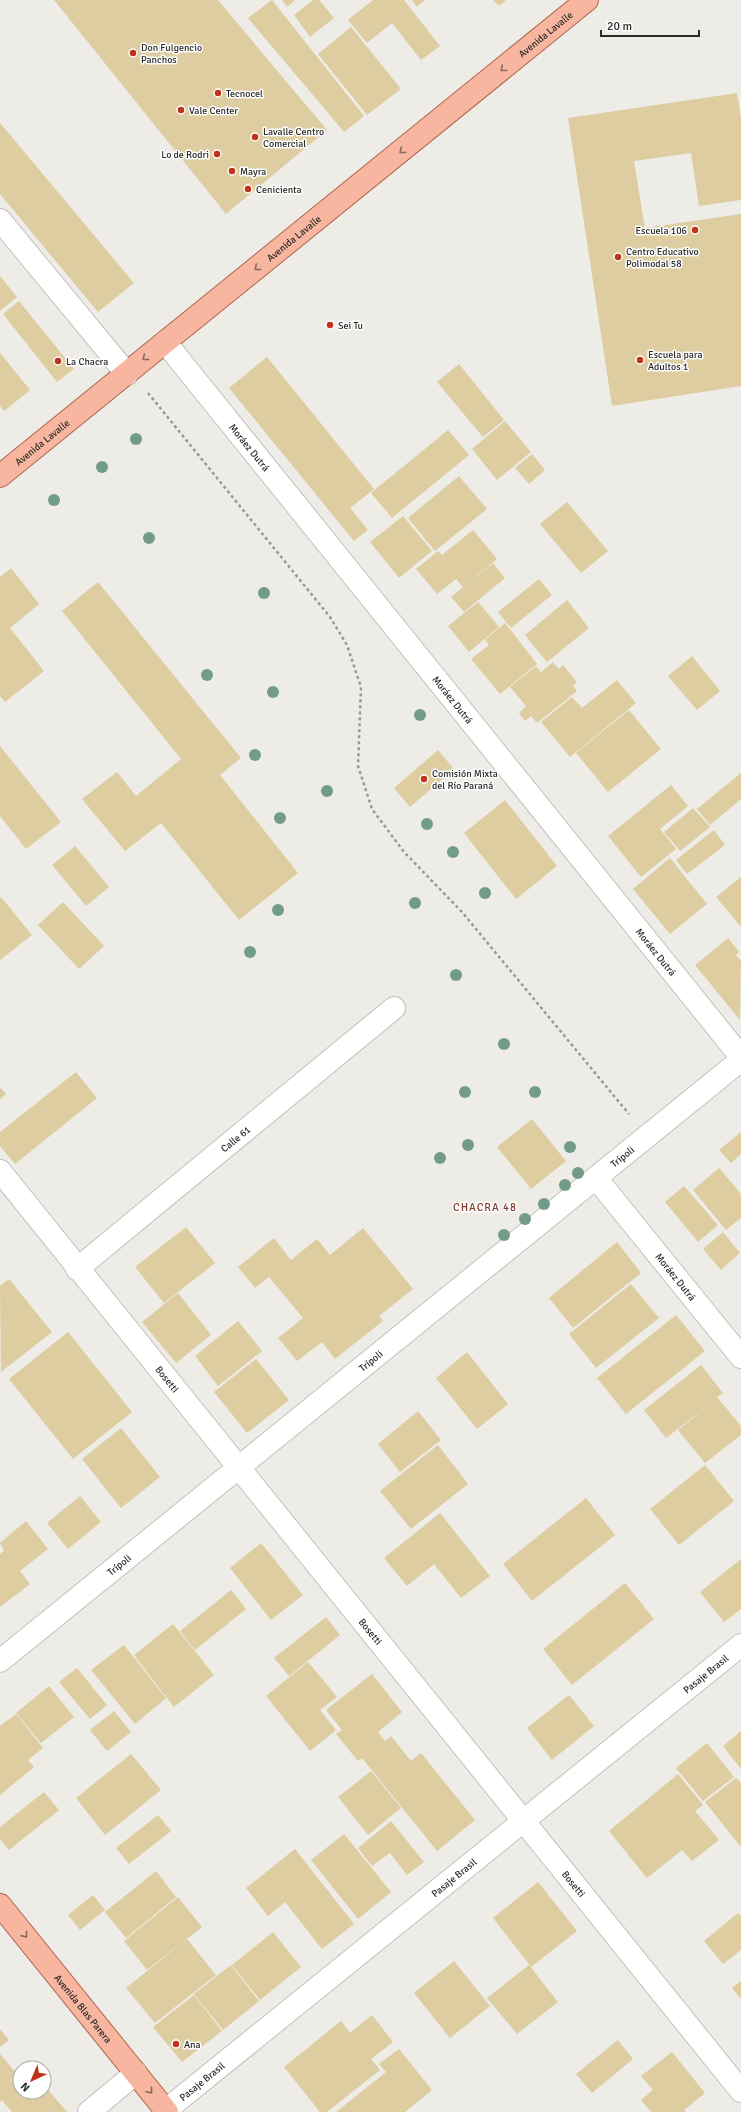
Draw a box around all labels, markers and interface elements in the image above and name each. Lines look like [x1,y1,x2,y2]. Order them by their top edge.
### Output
street label: Avenida Lavalle [516,9,576,60]
scale bar [601,12,699,38]
text: 20 m [607,19,632,34]
place label: Don Fulgencio Panchos [141,42,202,66]
marker: Don Fulgencio Panchos [128,48,138,58]
one-way arrow [500,64,507,71]
marker: Tecnocel [213,88,223,98]
place label: Tecnocel [226,88,263,100]
marker: Vale Center [176,105,186,115]
place label: Vale Center [189,105,238,117]
place label: Lavalle Centro Comercial [263,126,324,150]
marker: Lavalle Centro Comercial [250,132,260,142]
one-way arrow [399,146,406,153]
place label: Lo de Rodri [161,149,209,161]
marker: Lo de Rodri [212,149,222,159]
marker: Mayra [227,166,237,176]
place label: Mayra [240,166,266,178]
marker: Cenicienta [243,184,253,194]
place label: Cenicienta [256,184,302,196]
street label: Avenida Lavalle [265,213,324,264]
place label: Escuela 106 [635,225,687,237]
marker: Escuela 106 [690,225,700,235]
place label: Centro Educativo Polimodal 58 [626,246,699,270]
marker: Centro Educativo Polimodal 58 [613,252,623,262]
one-way arrow [255,263,262,270]
marker: Sei Tu [325,320,335,330]
place label: Sei Tu [338,320,363,332]
place label: Escuela para Adultos 1 [648,349,702,373]
one-way arrow [143,354,150,361]
marker: Escuela para Adultos 1 [635,355,645,365]
marker: La Chacra [53,356,63,366]
place label: La Chacra [66,356,108,368]
street label: Avenida Lavalle [13,417,72,468]
street label: Moráez Dutrá [226,421,272,474]
street label: Moráez Dutrá [429,674,475,726]
place label: Comisión Mixta del Río Paraná [432,768,498,792]
marker: Comisión Mixta del Río Paraná [419,774,429,784]
street label: Moráez Dutrá [633,926,678,979]
street label: Calle 61 [219,1124,253,1155]
street label: Trípoli [608,1144,637,1170]
district label: CHACRA 48 [453,1201,517,1214]
street label: Moráez Dutrá [652,1251,698,1304]
street label: Trípoli [357,1348,385,1375]
street label: Bosetti [152,1364,181,1395]
street label: Trípoli [105,1552,134,1579]
street label: Bosetti [356,1616,384,1648]
street label: Pasaje Brasil [681,1652,731,1696]
street label: Pasaje Brasil [429,1856,479,1900]
street label: Bosetti [559,1869,587,1900]
one-way arrow [20,1931,27,1938]
street label: Avenida Blas Parera [51,1972,114,2046]
marker: Ana [171,2039,181,2049]
place label: Ana [184,2039,201,2051]
north arrow [12,2060,52,2100]
street label: Pasaje Brasil [177,2060,227,2104]
text: N [18,2079,33,2094]
one-way arrow [146,2086,153,2093]

